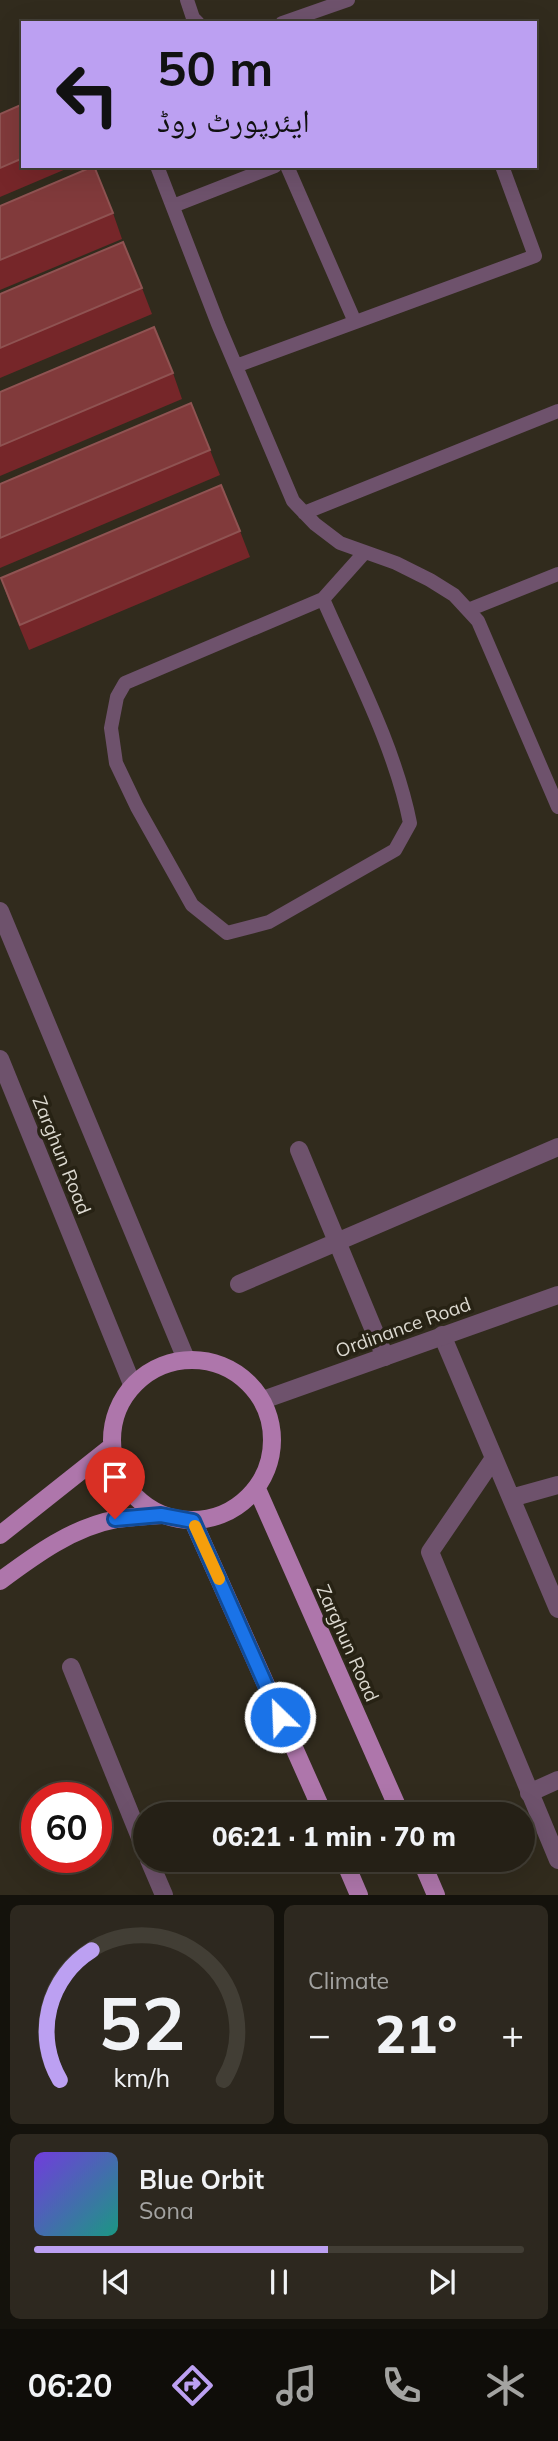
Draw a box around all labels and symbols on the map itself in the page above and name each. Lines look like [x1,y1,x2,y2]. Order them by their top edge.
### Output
street label: Zarghun Road [27,1092,97,1218]
street label: Ordinance Road [332,1291,474,1363]
pin [85,1447,145,1519]
street label: Zarghun Road [312,1581,384,1705]
position arrow [243,1680,317,1754]
speed limit sign: 60 [21,1782,112,1873]

